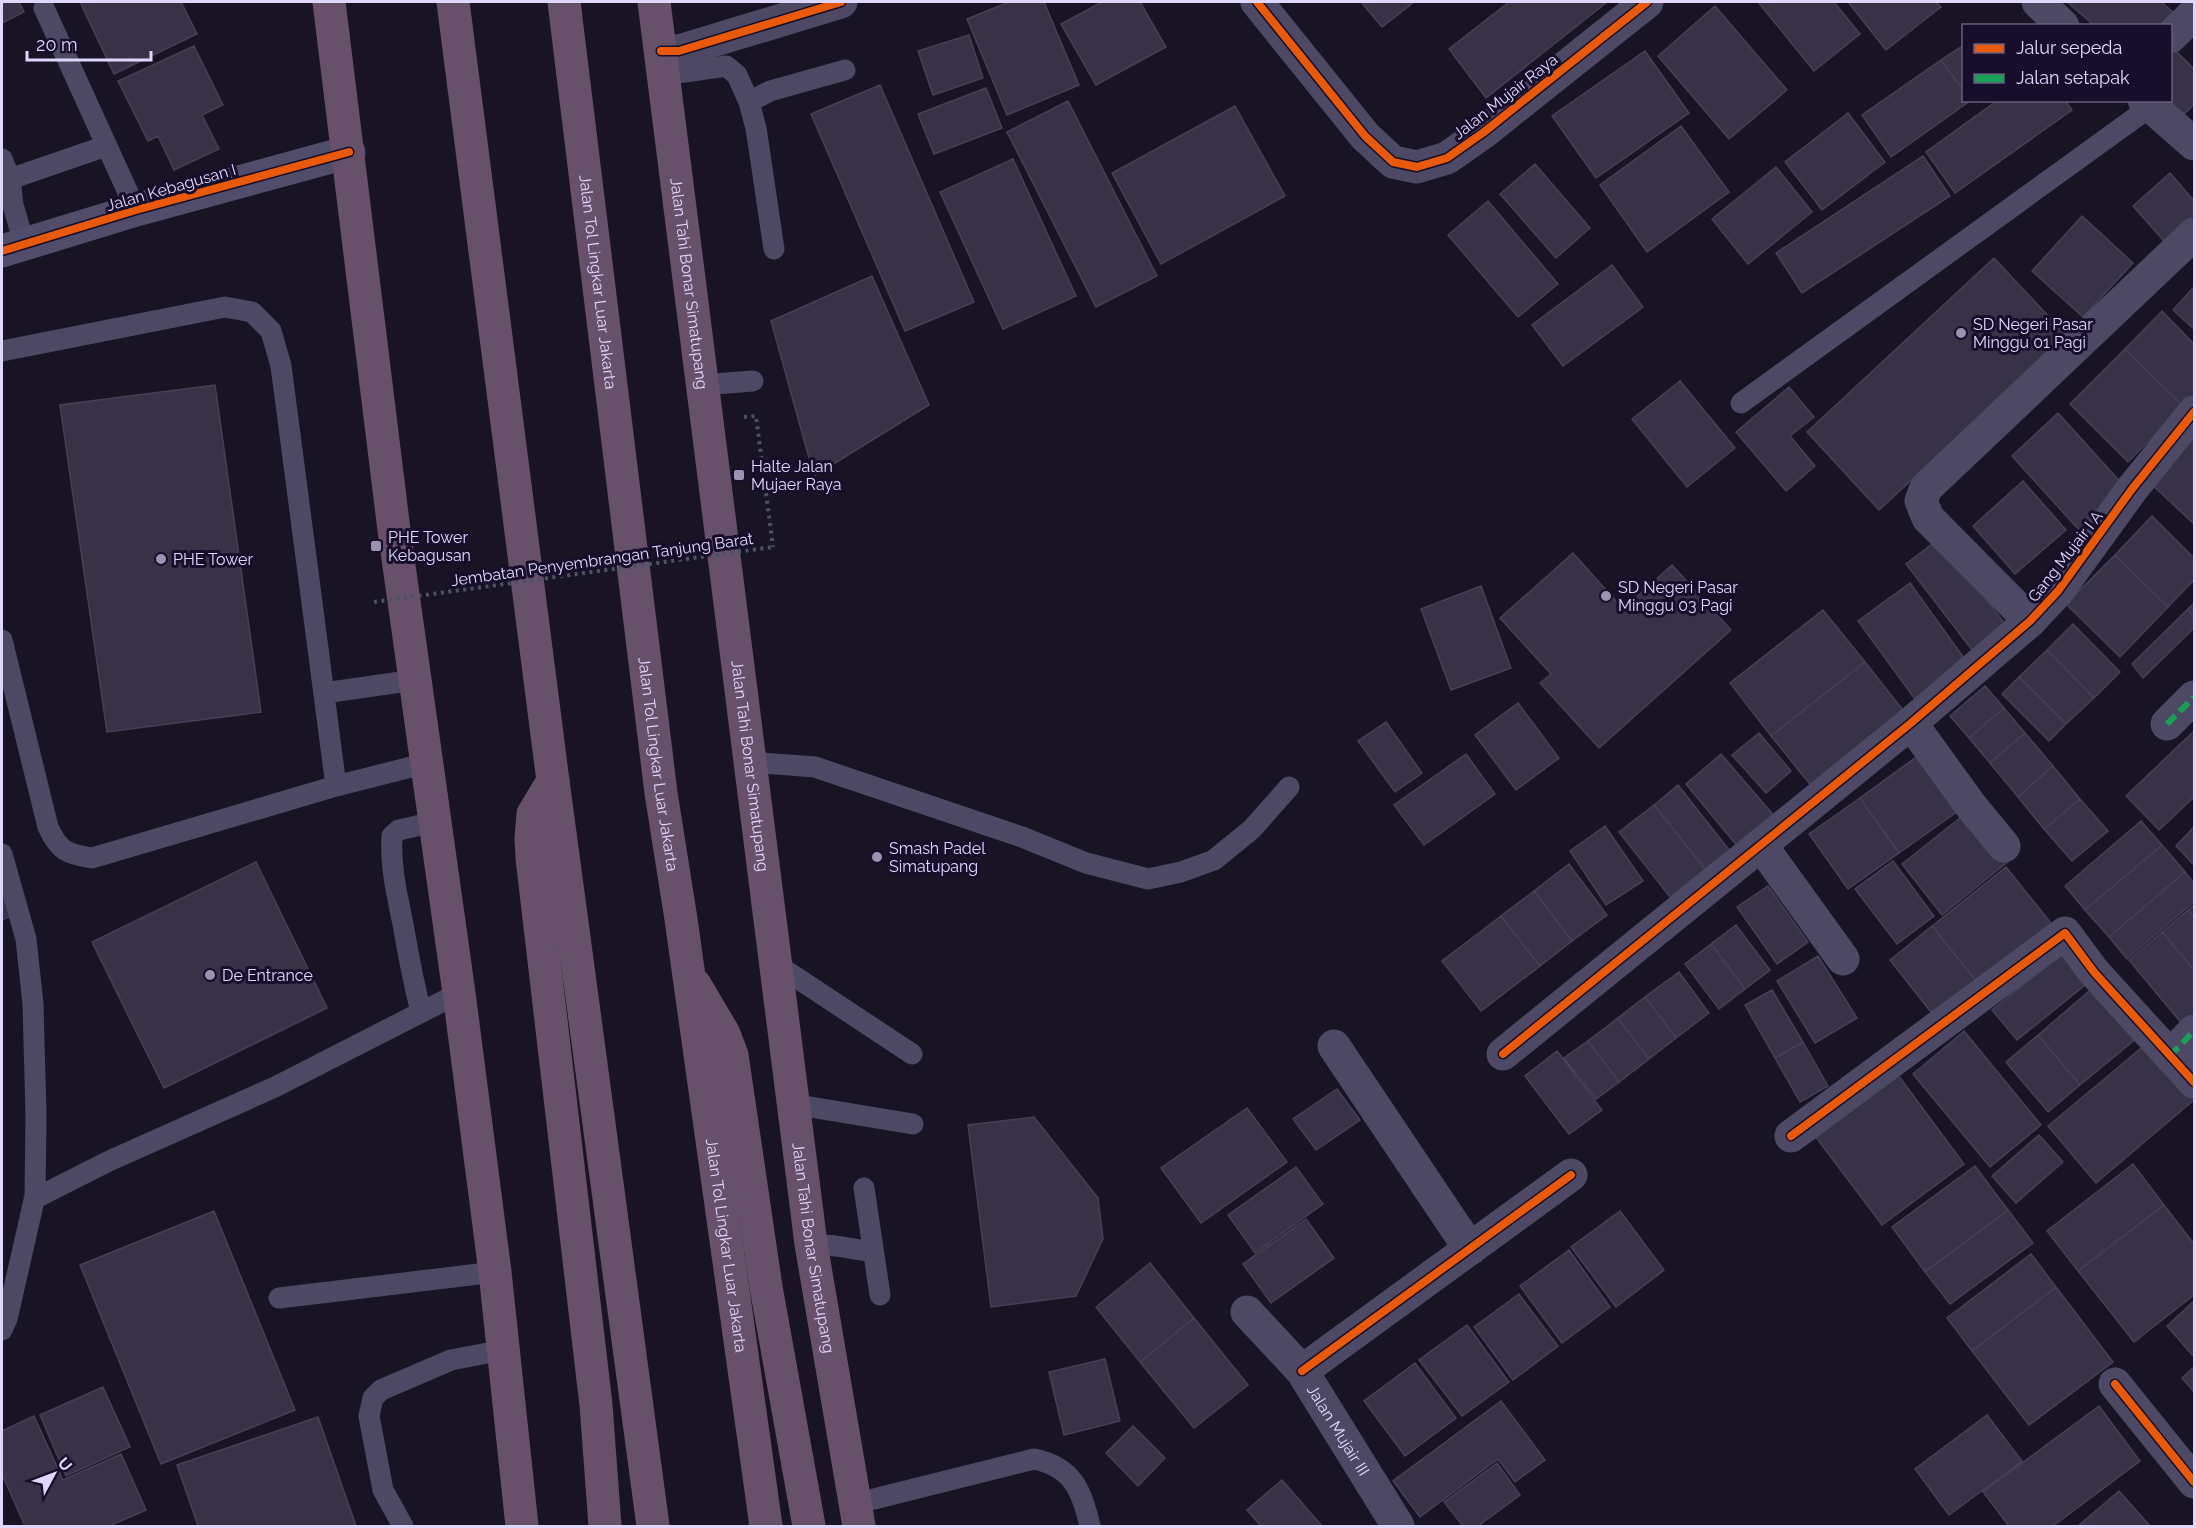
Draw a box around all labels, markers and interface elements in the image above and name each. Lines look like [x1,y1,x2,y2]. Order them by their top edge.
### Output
scale bar [27,24,152,62]
legend [1962,24,2172,102]
text: 20 m [36,34,78,55]
text: Jalur sepeda [2016,37,2122,58]
street label: Jalan Mujair Raya [1449,50,1561,143]
text: Jalan setapak [2016,67,2130,88]
street label: Jalan Kebagusan I [104,160,238,215]
street label: Jalan Tol Lingkar Luar Jakarta [575,174,620,390]
street label: Jalan Tahi Bonar Simatupang [666,177,712,391]
place label: SD Negeri Pasar Minggu 01 Pagi [1973,315,2093,352]
marker: SD Negeri Pasar Minggu 01 Pagi [1954,326,1968,340]
place label: Halte Jalan Mujaer Raya [751,457,842,494]
marker: Halte Jalan Mujaer Raya [732,468,746,482]
street label: Gang Mujair I A [2024,507,2107,606]
place label: PHE Tower Kebagusan [388,528,471,565]
street label: Jembatan Penyembrangan Tanjung Barat [450,529,755,590]
marker: PHE Tower Kebagusan [369,539,383,553]
place label: PHE Tower [173,550,253,569]
marker: PHE Tower [154,552,168,566]
place label: SD Negeri Pasar Minggu 03 Pagi [1618,578,1738,615]
marker: SD Negeri Pasar Minggu 03 Pagi [1599,589,1613,603]
street label: Jalan Tol Lingkar Luar Jakarta [634,656,682,873]
street label: Jalan Tahi Bonar Simatupang [727,659,773,873]
place label: Smash Padel Simatupang [889,839,986,876]
marker: Smash Padel Simatupang [870,850,884,864]
place label: De Entrance [222,966,313,985]
marker: De Entrance [203,968,217,982]
street label: Jalan Tol Lingkar Luar Jakarta [702,1137,751,1354]
street label: Jalan Tahi Bonar Simatupang [788,1141,838,1355]
street label: Jalan Mujair III [1303,1381,1373,1479]
north arrow [24,1444,84,1504]
text: U [54,1454,76,1475]

